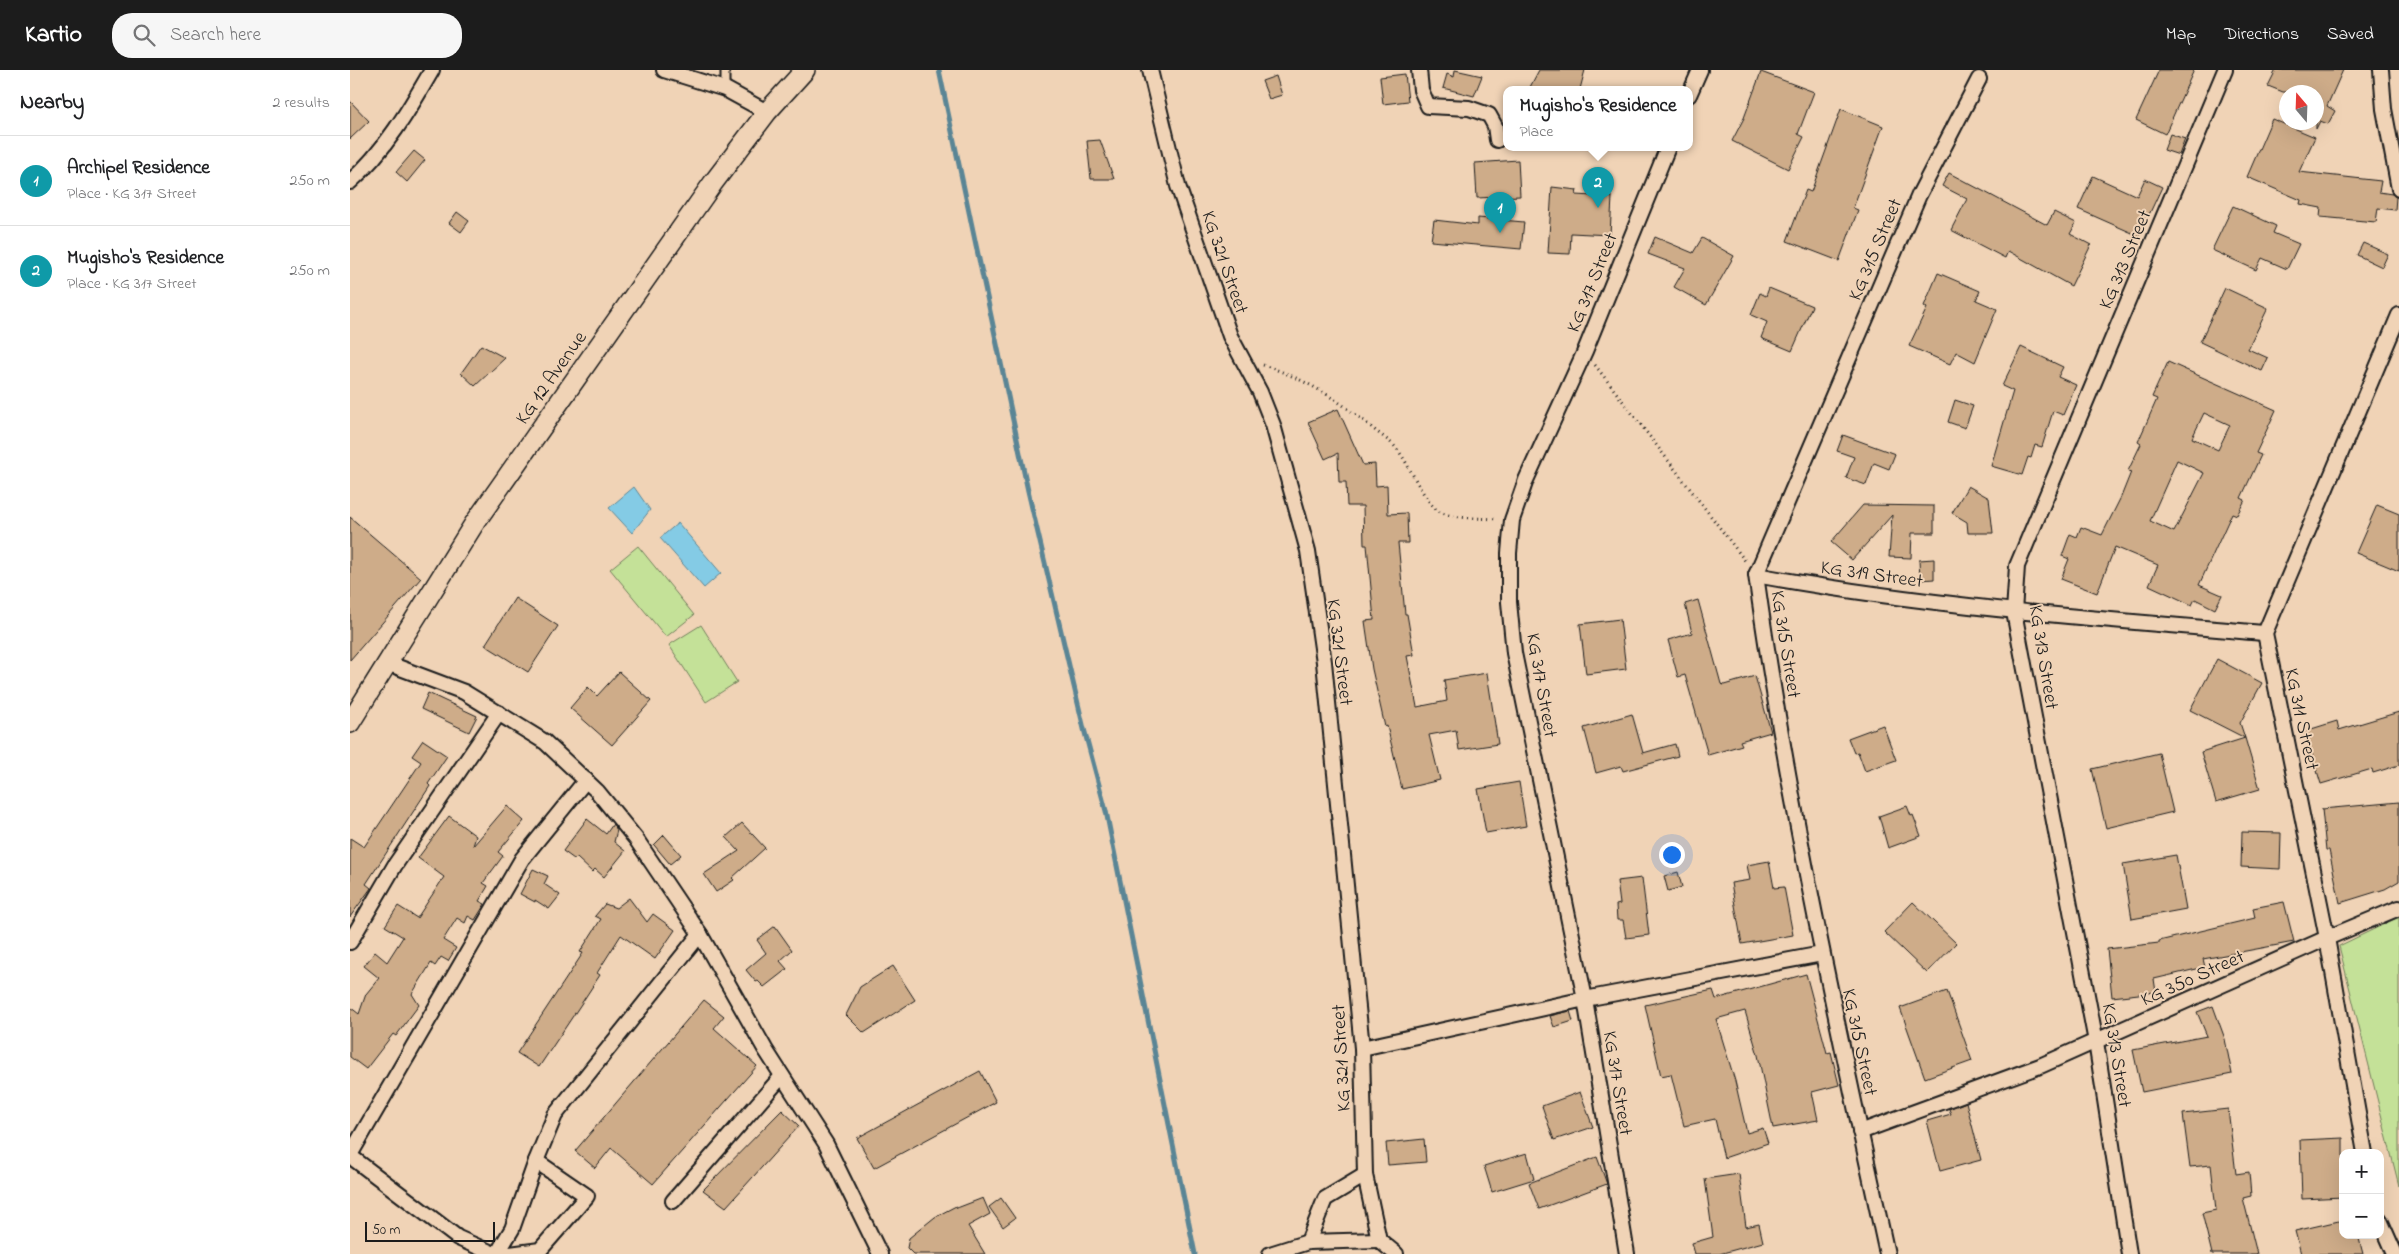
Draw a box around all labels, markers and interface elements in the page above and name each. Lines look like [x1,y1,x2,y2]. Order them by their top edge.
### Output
search box [112,13,462,58]
text: Kartio [25,18,82,53]
icon: search [130,21,158,49]
text: Search here [170,22,261,49]
text: Map [2166,22,2196,48]
text: Directions [2224,22,2299,48]
text: Saved [2327,22,2374,48]
north arrow [2279,85,2324,130]
popup [1503,86,1693,151]
text: Nearby [20,88,84,118]
text: 2 results [272,91,330,115]
text: Mugisho's Residence [1520,93,1676,120]
text: Place [1520,120,1553,144]
text: Archipel Residence [67,155,210,182]
pin: 2 [1582,167,1614,208]
text: 1 [33,169,39,193]
text: 250 m [290,169,330,193]
text: Place · KG 317 Street [67,182,197,206]
pin: 1 [1484,192,1516,233]
street label: KG 315 Street [1842,194,1911,306]
street label: KG 313 Street [2092,205,2160,314]
street label: KG 321 Street [1192,207,1255,318]
street label: KG 317 Street [1560,228,1627,337]
text: Mugisho's Residence [67,245,224,272]
text: 2 [32,259,40,283]
text: 250 m [290,259,330,283]
text: Place · KG 317 Street [67,272,197,296]
street label: KG 12 Avenue [509,326,595,431]
street label: KG 319 Street [1818,554,1925,597]
street label: KG 315 Street [1762,588,1807,701]
street label: KG 321 Street [1318,597,1359,708]
street label: KG 313 Street [2020,603,2065,712]
street label: KG 317 Street [1517,631,1564,740]
street label: KG 311 Street [2276,666,2326,773]
your location [1659,842,1685,868]
street label: KG 350 Street [2136,943,2250,1015]
street label: KG 315 Street [1833,986,1884,1099]
street label: KG 313 Street [2093,1001,2138,1110]
street label: KG 321 Street [1325,1003,1360,1112]
street label: KG 317 Street [1594,1029,1639,1138]
map controls [2339,1149,2384,1239]
button: + [2339,1149,2384,1194]
button: − [2339,1194,2384,1239]
scale bar [365,1219,495,1242]
text: 50 m [372,1220,400,1241]

